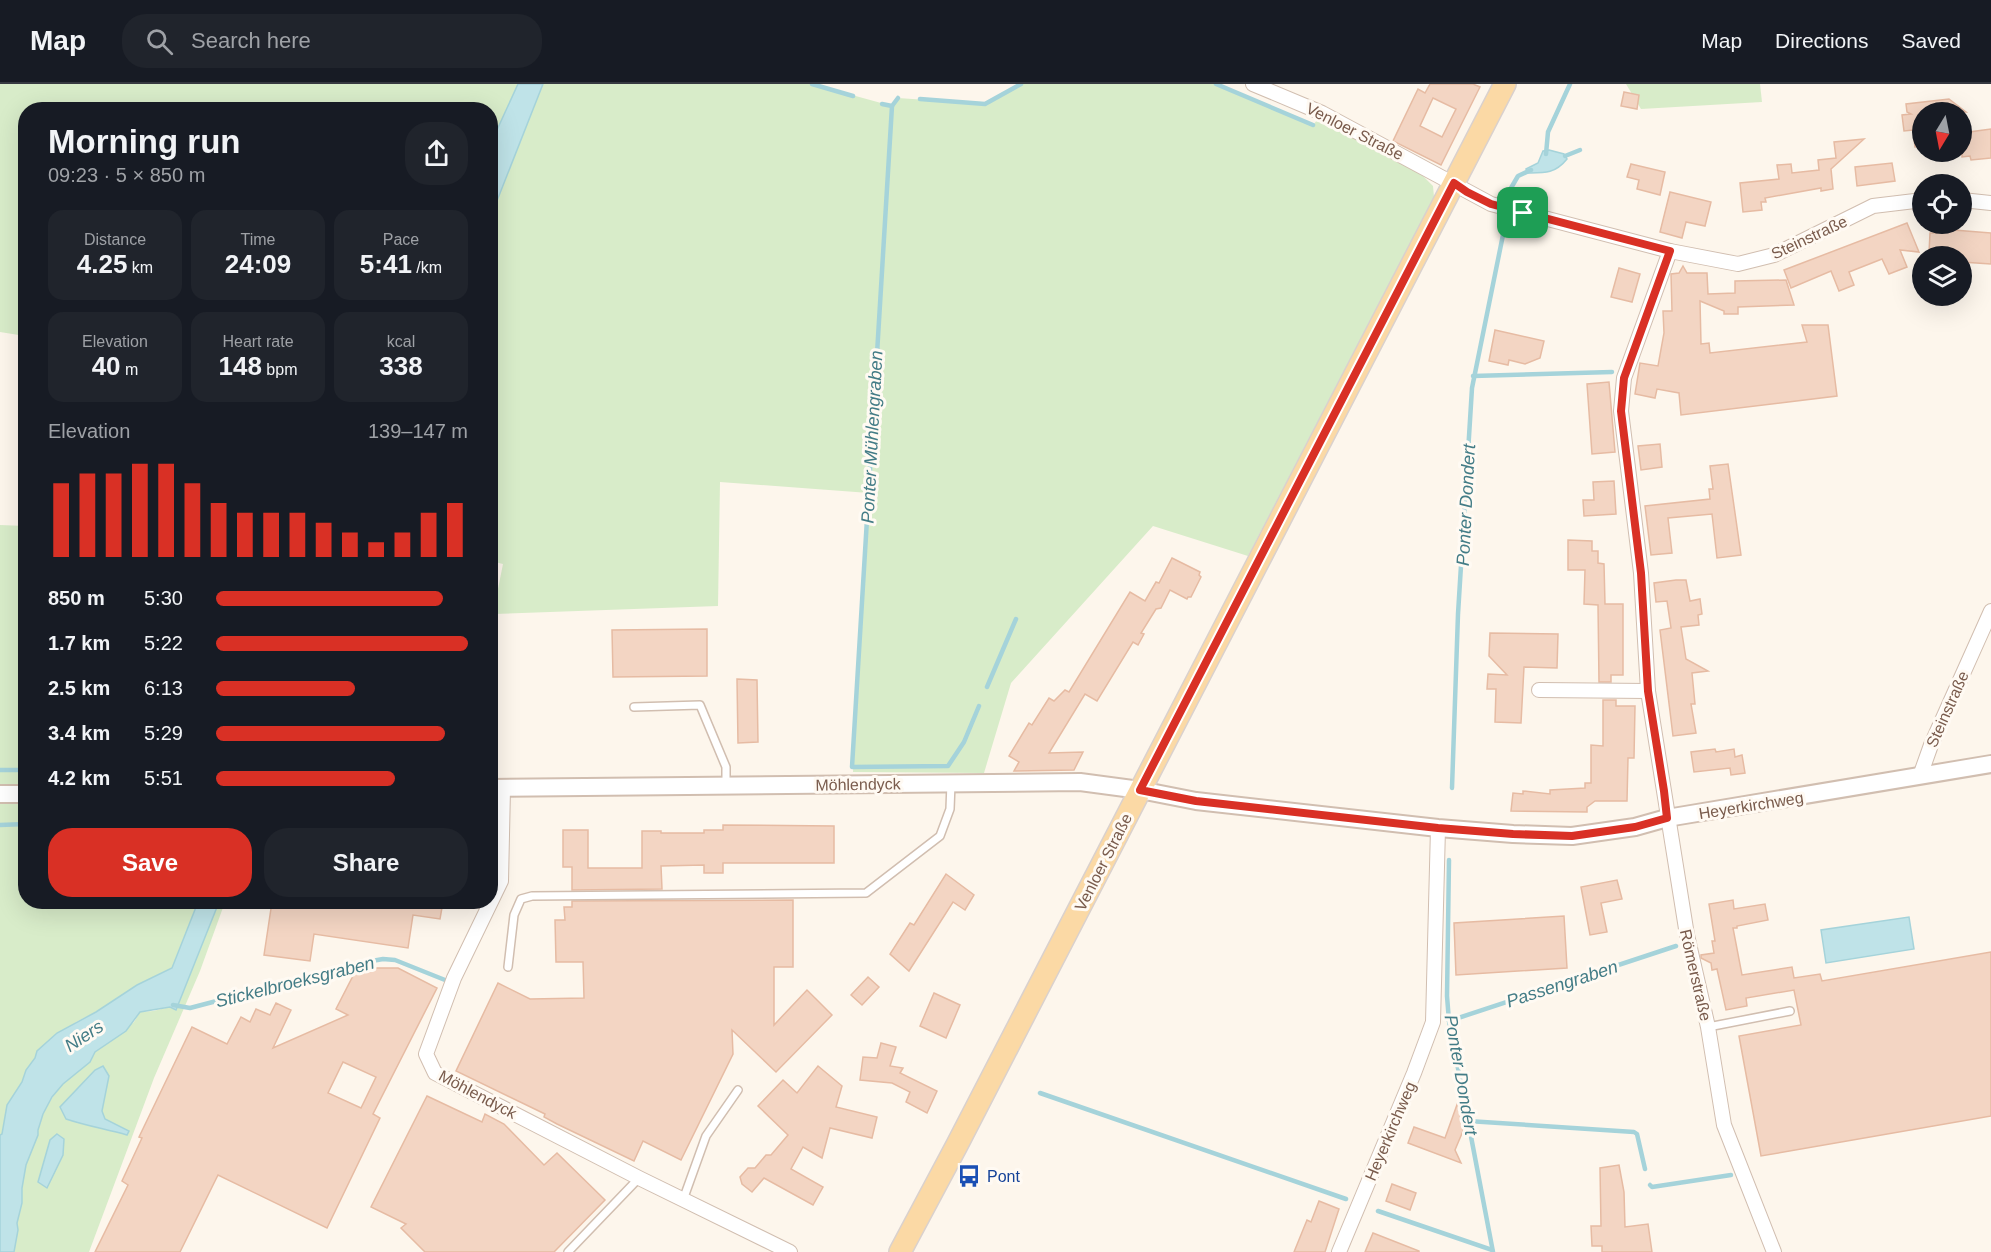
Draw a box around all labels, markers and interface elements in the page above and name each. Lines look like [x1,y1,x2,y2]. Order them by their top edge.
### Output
search box [122,14,542,68]
text: Map [30,25,86,56]
icon: search [143,25,176,58]
text: Search here [191,28,311,53]
text: Map [1701,29,1742,52]
text: Directions [1775,29,1868,52]
text: Saved [1901,29,1961,52]
street label: Venloer Straße [1303,100,1406,163]
north arrow [1912,102,1972,162]
map controls [1912,102,1972,306]
button: share [405,122,468,185]
text: Morning run [48,123,240,160]
text: 09:23 · 5 × 850 m [48,164,205,186]
button: locate [1912,174,1972,234]
pin [1497,187,1548,238]
icon: arrive [1506,196,1539,229]
street label: Steinstraße [1769,212,1850,262]
text: Distance [84,231,146,248]
text: Time [241,231,275,248]
text: Pace [383,231,419,248]
button: layers [1912,246,1972,306]
text: 4.25 [77,249,127,279]
text: 24:09 [225,249,291,279]
text: 5:41 [360,249,412,279]
text: km [127,259,153,276]
text: /km [412,259,442,276]
text: Elevation [82,333,148,350]
text: Heart rate [222,333,294,350]
text: kcal [387,333,415,350]
water label: Ponter Mühlengraben [857,350,887,524]
text: 40 [92,351,121,381]
text: 148 [219,351,262,381]
text: 338 [379,351,423,381]
text: m [121,361,138,378]
text: bpm [262,361,297,378]
text: Elevation [48,420,130,442]
text: 139–147 m [368,420,468,442]
water label: Ponter Dondert [1453,443,1479,566]
text: 850 m [48,587,105,609]
text: 5:30 [144,587,183,609]
text: 1.7 km [48,632,110,654]
text: 5:22 [144,632,183,654]
street label: Steinstraße [1923,668,1972,750]
text: 2.5 km [48,677,110,699]
text: 6:13 [144,677,183,699]
text: 3.4 km [48,722,110,744]
text: 5:29 [144,722,183,744]
text: 4.2 km [48,767,110,789]
text: 5:51 [144,767,183,789]
street label: Möhlendyck [815,775,902,794]
street label: Heyerkirchweg [1697,789,1805,822]
street label: Venloer Straße [1072,811,1135,914]
button: Save [48,828,252,897]
button: Share [264,828,468,897]
street label: Römerstraße [1677,928,1714,1023]
water label: Stickelbroeksgraben [213,953,377,1011]
water label: Passengraben [1504,957,1620,1011]
water label: Ponter Dondert [1441,1013,1482,1138]
water label: Niers [61,1016,107,1056]
street label: Möhlendyck [436,1067,520,1122]
street label: Heyerkirchweg [1362,1079,1419,1183]
bus stop icon: Pont [956,1163,982,1189]
place label: Pont [987,1168,1020,1185]

